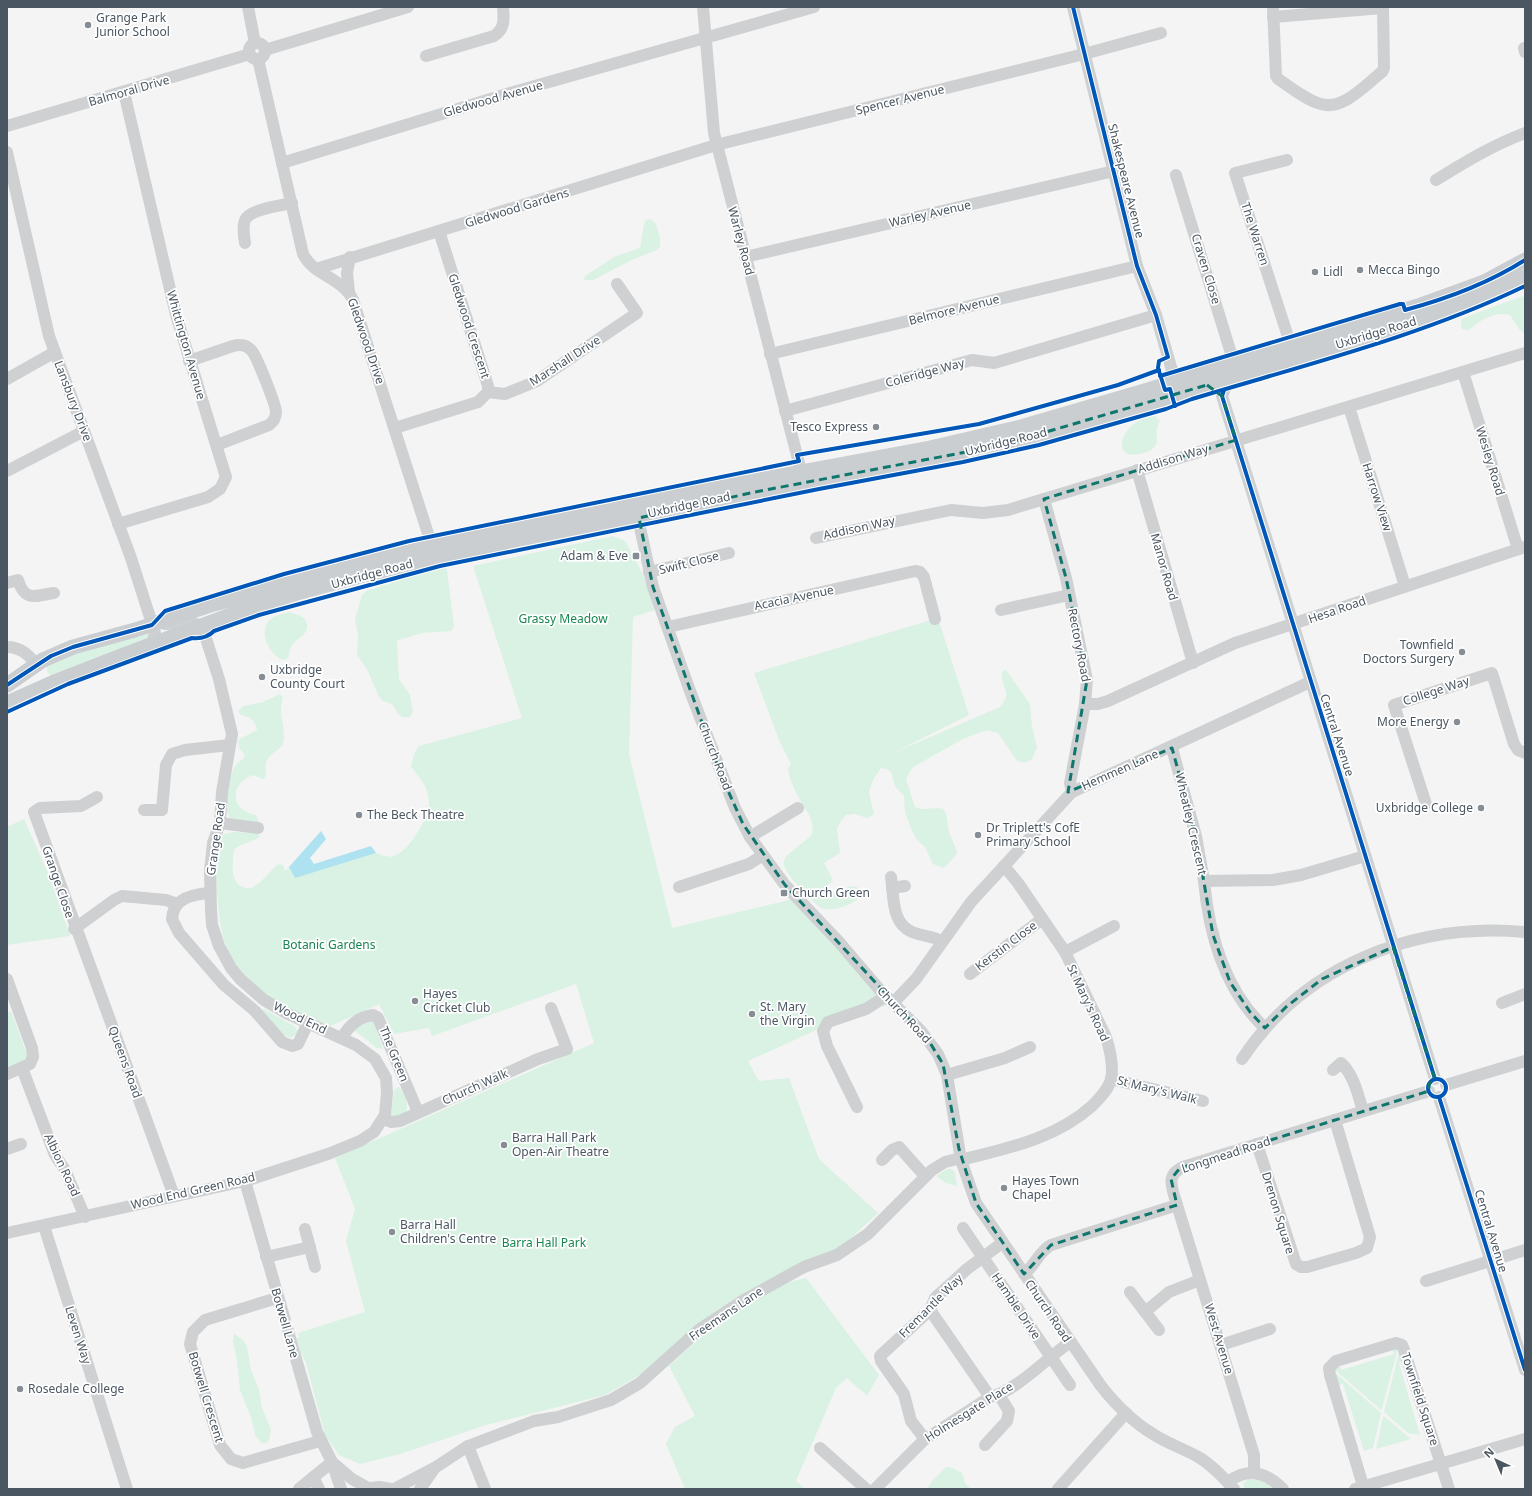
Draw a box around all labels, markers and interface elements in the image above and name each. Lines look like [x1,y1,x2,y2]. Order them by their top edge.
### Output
place label: Grange Park Junior School [95,9,170,40]
marker: Grange Park Junior School [83,20,93,30]
street label: Balmoral Drive [86,71,172,110]
street label: Gledwood Avenue [441,76,545,121]
street label: Spencer Avenue [854,80,946,119]
street label: Shakespeare Avenue [1104,122,1149,240]
street label: Gledwood Gardens [463,184,571,231]
street label: Warley Avenue [887,196,973,231]
street label: The Warren [1237,200,1274,268]
street label: Warley Road [724,205,759,277]
street label: Craven Close [1188,232,1225,306]
place label: Mecca Bingo [1368,261,1440,278]
place label: Lidl [1323,263,1343,280]
marker: Mecca Bingo [1355,265,1365,275]
marker: Lidl [1310,267,1320,277]
street label: Gledwood Crescent [444,271,495,381]
street label: Whittington Avenue [163,288,210,401]
street label: Belmore Avenue [907,290,1001,329]
street label: Gledwood Drive [344,295,389,386]
street label: Uxbridge Road [1333,312,1419,353]
street label: Marshall Drive [526,331,604,390]
street label: Coleridge Way [883,354,967,391]
street label: Lansbury Drive [50,358,97,444]
place label: Tesco Express [790,418,868,435]
marker: Tesco Express [871,422,881,432]
street label: Uxbridge Road [963,423,1049,460]
street label: Wesley Road [1472,424,1509,497]
street label: Addison Way [1136,439,1211,477]
street label: Harrow View [1358,460,1397,534]
street label: Uxbridge Road [646,487,732,522]
street label: Addison Way [822,511,897,543]
street label: Manor Road [1147,531,1182,602]
place label: Adam & Eve [560,547,628,564]
street label: Swift Close [657,547,721,578]
marker: Adam & Eve [631,551,641,561]
street label: Uxbridge Road [329,554,415,593]
street label: Acacia Avenue [753,581,835,614]
street label: Hesa Road [1306,592,1368,627]
street label: Rectory Road [1064,607,1095,683]
park label: Grassy Meadow [518,610,608,627]
place label: Townfield Doctors Surgery [1363,636,1455,667]
marker: Townfield Doctors Surgery [1457,647,1467,657]
place label: Uxbridge County Court [270,661,345,692]
marker: Uxbridge County Court [257,672,267,682]
street label: College Way [1400,672,1472,709]
street label: Central Avenue [1316,691,1359,779]
place label: More Energy [1377,713,1450,730]
marker: More Energy [1452,717,1462,727]
street label: Church Road [695,719,736,793]
street label: Hemmen Lane [1079,745,1161,794]
street label: Wheatley Crescent [1171,771,1212,877]
place label: Uxbridge College [1376,799,1473,816]
street label: Grange Road [202,801,229,877]
marker: Uxbridge College [1476,803,1486,813]
place label: The Beck Theatre [367,806,464,823]
marker: The Beck Theatre [354,810,364,820]
place label: Dr Triplett's CofE Primary School [986,819,1080,850]
marker: Dr Triplett's CofE Primary School [973,830,983,840]
street label: Grange Close [38,843,79,920]
place label: Church Green [792,884,870,901]
marker: Church Green [779,888,789,898]
street label: Kerstin Close [971,917,1040,974]
park label: Botanic Gardens [282,936,376,953]
street label: St Mary's Road [1063,961,1114,1044]
street label: Church Road [874,982,935,1047]
place label: Hayes Cricket Club [423,985,491,1016]
marker: Hayes Cricket Club [410,996,420,1006]
street label: Wood End [271,997,330,1038]
place label: St. Mary the Virgin [760,998,815,1029]
marker: St. Mary the Virgin [747,1009,757,1019]
street label: Queens Road [105,1023,146,1100]
street label: The Green [376,1024,413,1084]
street label: Church Walk [439,1064,511,1109]
street label: St Mary's Walk [1115,1071,1199,1108]
place label: Barra Hall Park Open-Air Theatre [512,1129,609,1160]
street label: Albion Road [40,1130,84,1199]
street label: Longmead Road [1179,1132,1272,1177]
marker: Barra Hall Park Open-Air Theatre [499,1140,509,1150]
street label: Wood End Green Road [129,1168,257,1213]
street label: Drenon Square [1258,1170,1299,1256]
place label: Hayes Town Chapel [1012,1172,1079,1203]
marker: Hayes Town Chapel [999,1183,1009,1193]
street label: Central Avenue [1471,1187,1512,1275]
place label: Barra Hall Children's Centre [400,1216,496,1247]
marker: Barra Hall Children's Centre [387,1227,397,1237]
park label: Barra Hall Park [502,1234,587,1251]
street label: Fremantle Way [895,1269,967,1341]
street label: Hamble Drive [988,1269,1045,1343]
street label: Church Road [1021,1276,1076,1345]
street label: Freemans Lane [685,1282,766,1345]
street label: Botwell Lane [267,1286,304,1360]
street label: West Avenue [1201,1301,1238,1376]
street label: Leven Way [61,1304,96,1367]
street label: Botwell Crescent [185,1349,229,1445]
street label: Townfield Square [1397,1350,1444,1448]
street label: Holmesgate Place [921,1378,1016,1446]
place label: Rosedale College [28,1380,125,1397]
marker: Rosedale College [15,1384,25,1394]
north arrow [1476,1440,1516,1480]
text: N [1480,1444,1497,1461]

